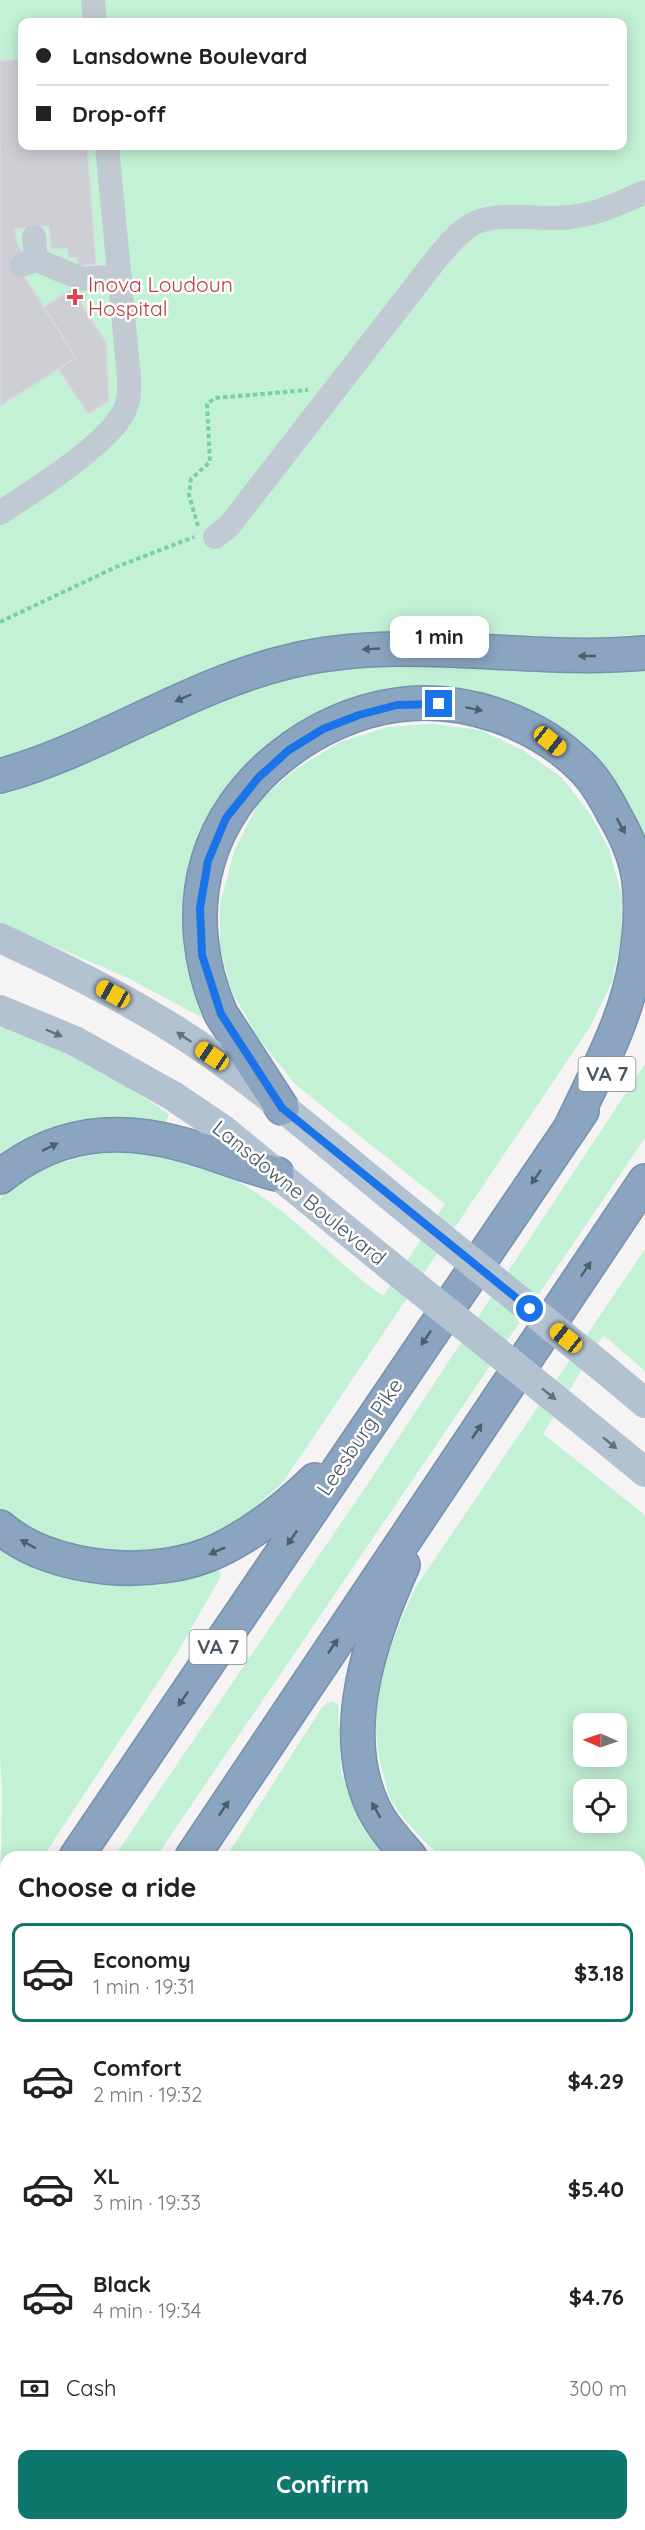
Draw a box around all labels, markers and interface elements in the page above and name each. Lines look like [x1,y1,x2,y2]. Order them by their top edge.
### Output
text: Lansdowne Boulevard [72,42,307,70]
text: Drop-off [72,100,166,128]
place label: Inova Loudoun Hospital [88,271,233,321]
marker: Inova Loudoun Hospital [66,288,84,306]
callout: 1 min [390,617,488,659]
text: 1 min [415,624,464,649]
one-way arrow [361,644,380,653]
one-way arrow [577,651,596,661]
route end [425,690,452,717]
one-way arrow [174,693,192,703]
one-way arrow [464,705,483,715]
car [530,723,570,759]
one-way arrow [616,818,626,835]
car [93,977,133,1011]
one-way arrow [45,1028,63,1038]
one-way arrow [177,1031,193,1043]
car [192,1038,232,1074]
road number: VA 7 [578,1057,636,1091]
street label: Lansdowne Boulevard [208,1114,392,1270]
one-way arrow [41,1142,59,1152]
one-way arrow [531,1169,542,1186]
one-way arrow [580,1261,592,1277]
route start [516,1295,543,1322]
car [546,1320,586,1356]
one-way arrow [420,1330,432,1346]
street label: Leesburg Pike [310,1373,408,1500]
one-way arrow [541,1388,557,1401]
one-way arrow [471,1423,483,1439]
one-way arrow [602,1436,617,1448]
one-way arrow [286,1529,298,1545]
one-way arrow [19,1539,36,1549]
one-way arrow [207,1546,225,1556]
road number: VA 7 [190,1630,246,1664]
one-way arrow [327,1639,339,1655]
one-way arrow [177,1691,189,1707]
north arrow [573,1713,627,1767]
map controls [573,1713,627,1833]
button: locate [573,1779,627,1833]
one-way arrow [218,1801,230,1817]
one-way arrow [371,1801,381,1818]
text: Choose a ride [18,1870,196,1904]
icon: car [21,1946,75,2000]
text: Economy [93,1946,191,1974]
text: $3.18 [574,1959,624,1987]
text: 1 min · 19:31 [93,1974,195,1999]
icon: car [21,2054,75,2108]
text: Comfort [93,2054,182,2082]
text: $4.29 [567,2067,624,2095]
text: 2 min · 19:32 [93,2082,202,2107]
icon: car [21,2162,75,2216]
text: XL [93,2162,120,2190]
text: $5.40 [568,2175,624,2203]
text: 3 min · 19:33 [93,2190,201,2215]
icon: car [21,2270,75,2324]
text: Black [93,2270,151,2298]
text: $4.76 [569,2283,624,2311]
text: 4 min · 19:34 [93,2298,201,2323]
icon: cash [18,2372,51,2405]
text: Cash [66,2374,117,2402]
text: 300 m [569,2376,627,2401]
button: Confirm [18,2450,627,2519]

